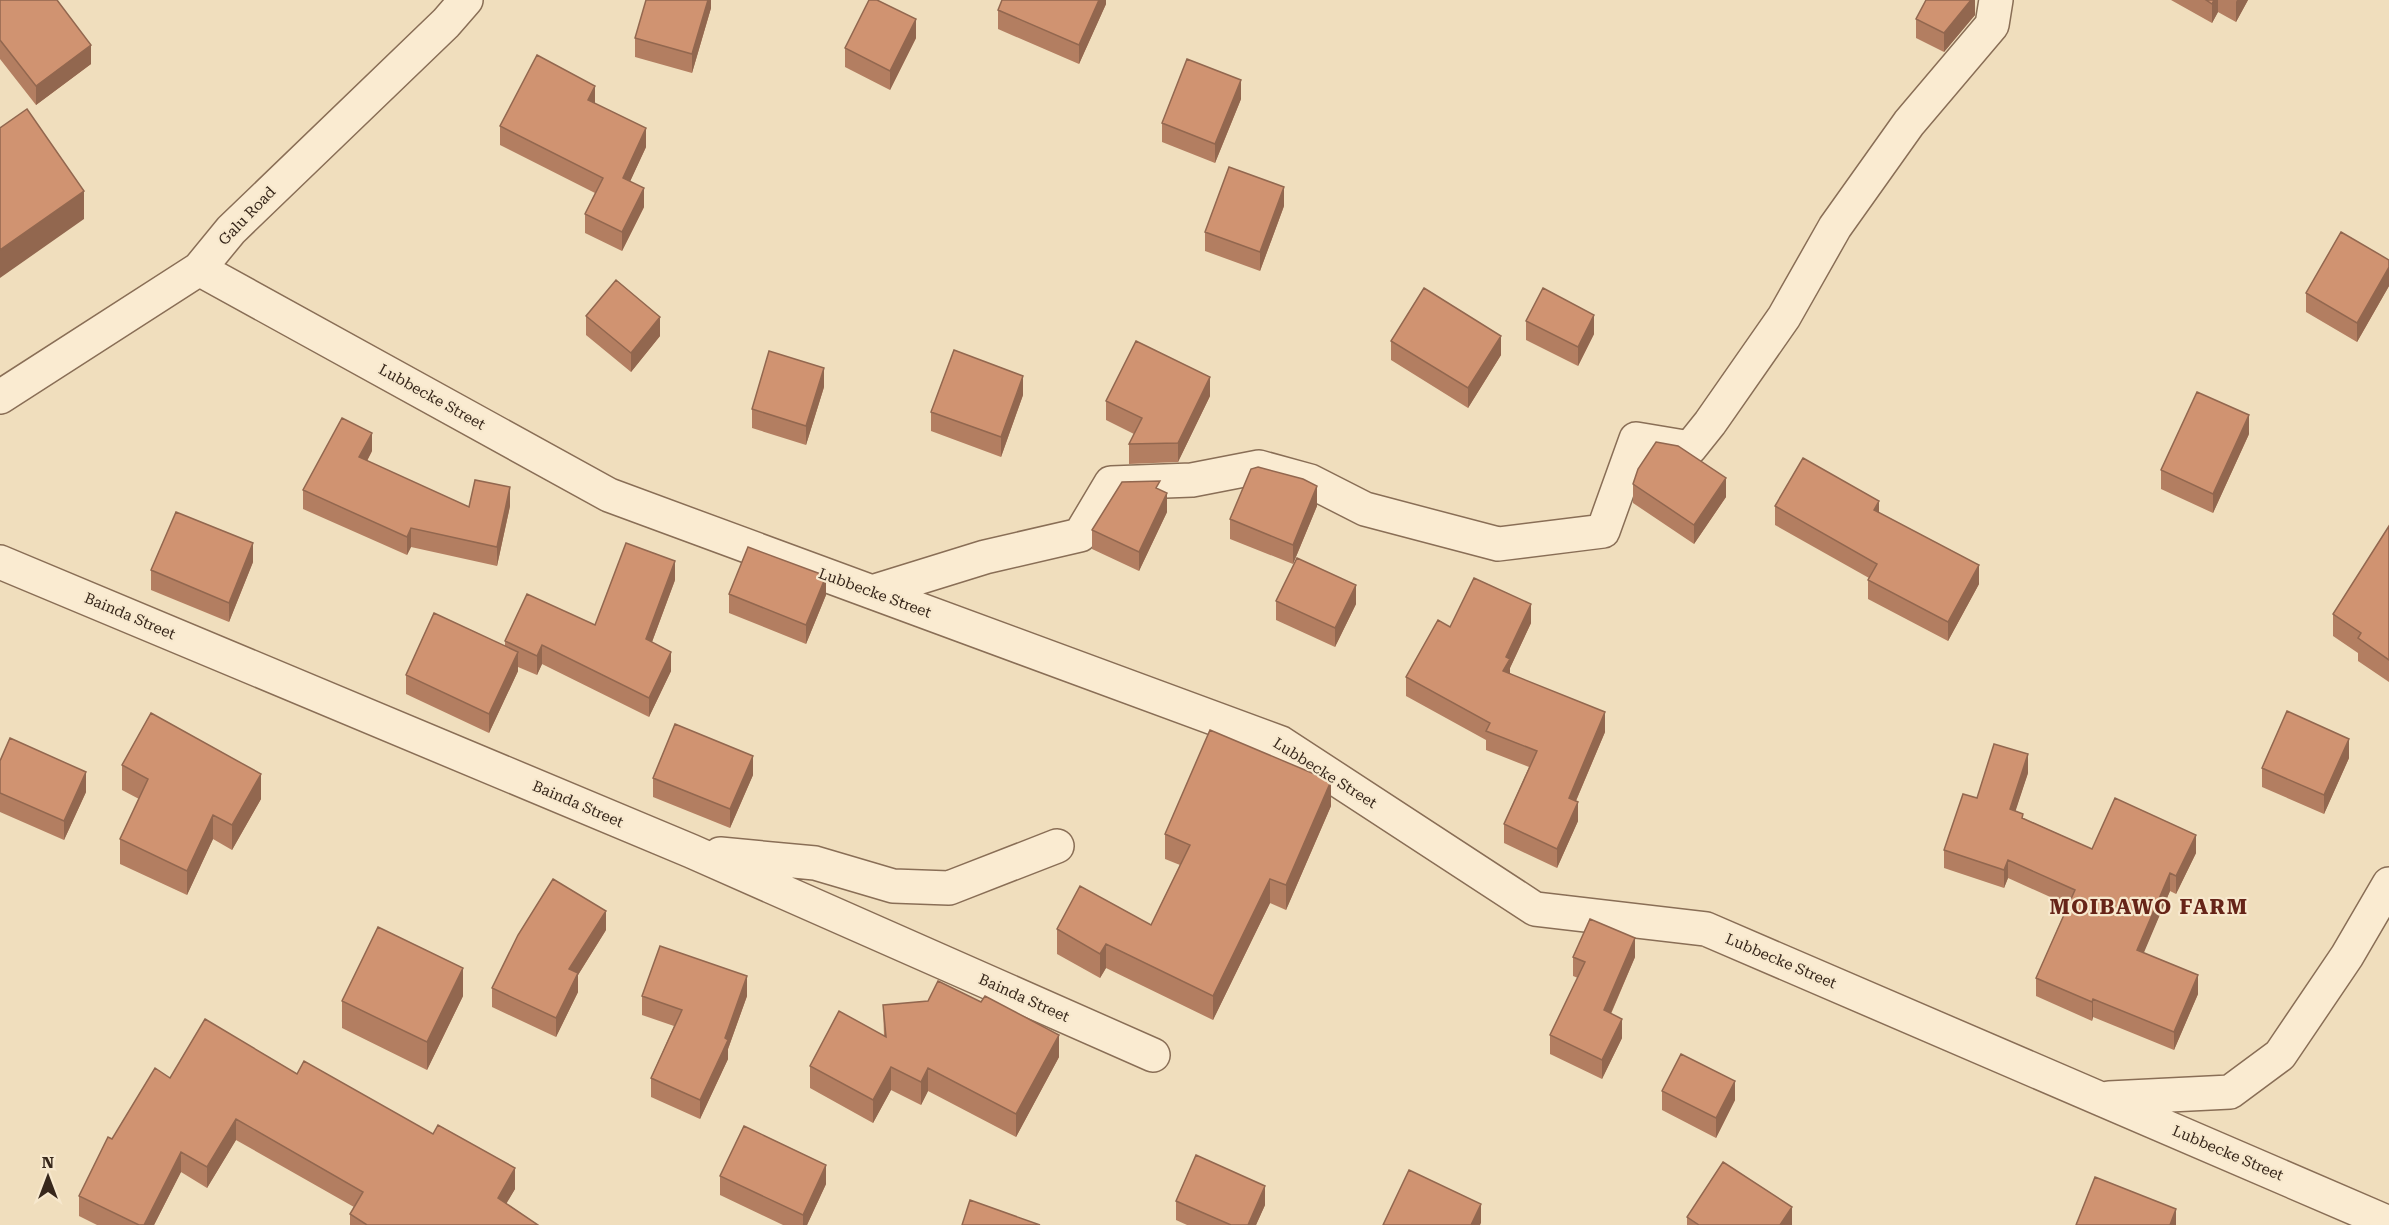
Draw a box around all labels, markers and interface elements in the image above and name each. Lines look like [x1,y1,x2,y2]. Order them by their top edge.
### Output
street label: Galu Road [215,183,280,249]
street label: Lubbecke Street [376,360,489,434]
street label: Lubbecke Street [816,564,934,622]
street label: Bainda Street [82,589,179,643]
street label: Lubbecke Street [1270,734,1380,812]
street label: Bainda Street [530,777,627,831]
district label: MOIBAWO FARM [2050,895,2249,919]
street label: Lubbecke Street [1723,930,1840,993]
street label: Bainda Street [976,970,1072,1026]
street label: Lubbecke Street [2170,1122,2287,1185]
north arrow [18,1147,78,1207]
text: N [42,1153,54,1172]

